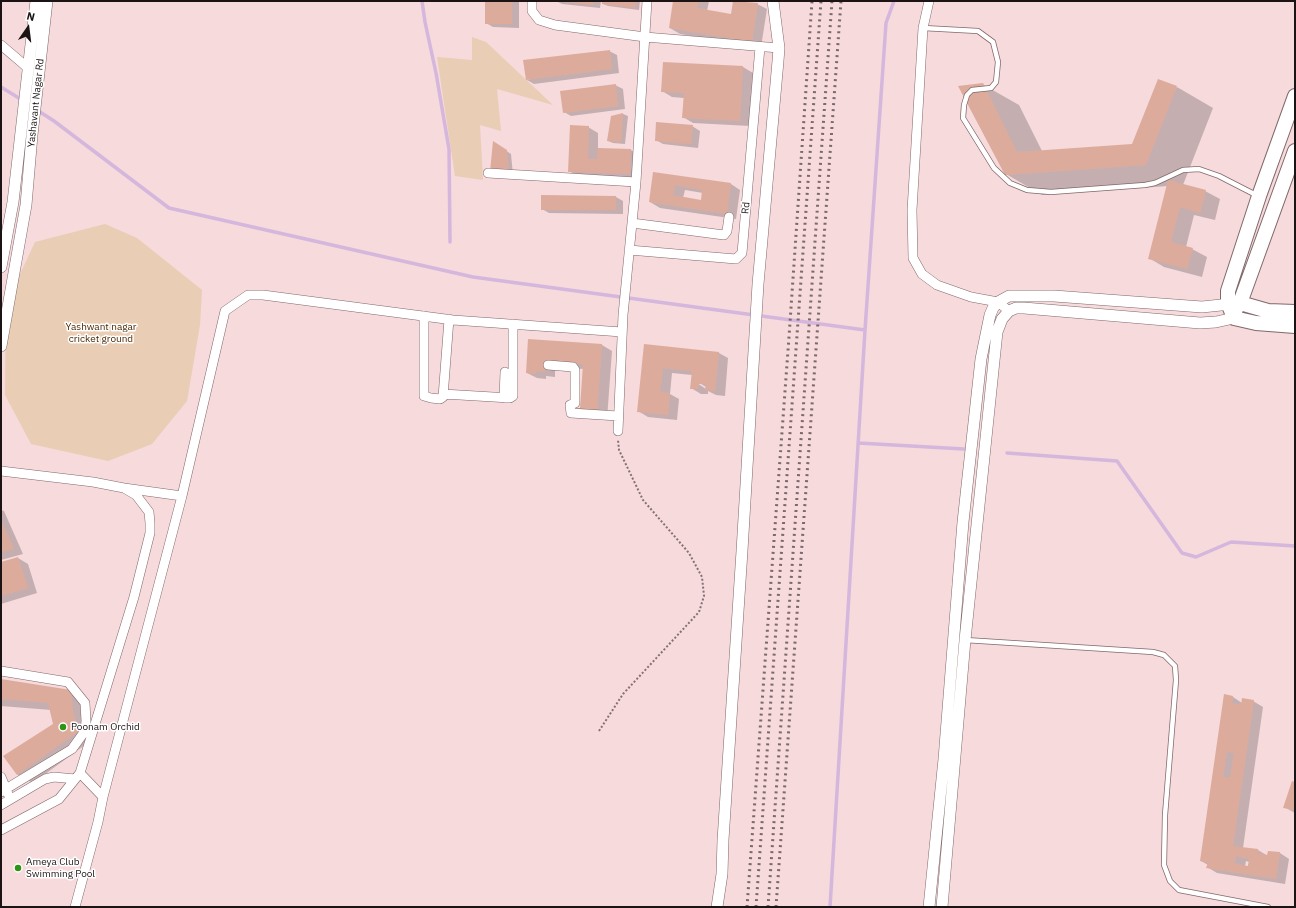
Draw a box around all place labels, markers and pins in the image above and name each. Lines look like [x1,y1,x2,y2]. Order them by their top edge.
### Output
place label: Poonam Orchid [71,721,140,733]
marker: Poonam Orchid [58,722,68,732]
place label: Ameya Club Swimming Pool [26,856,95,880]
marker: Ameya Club Swimming Pool [13,863,23,873]

